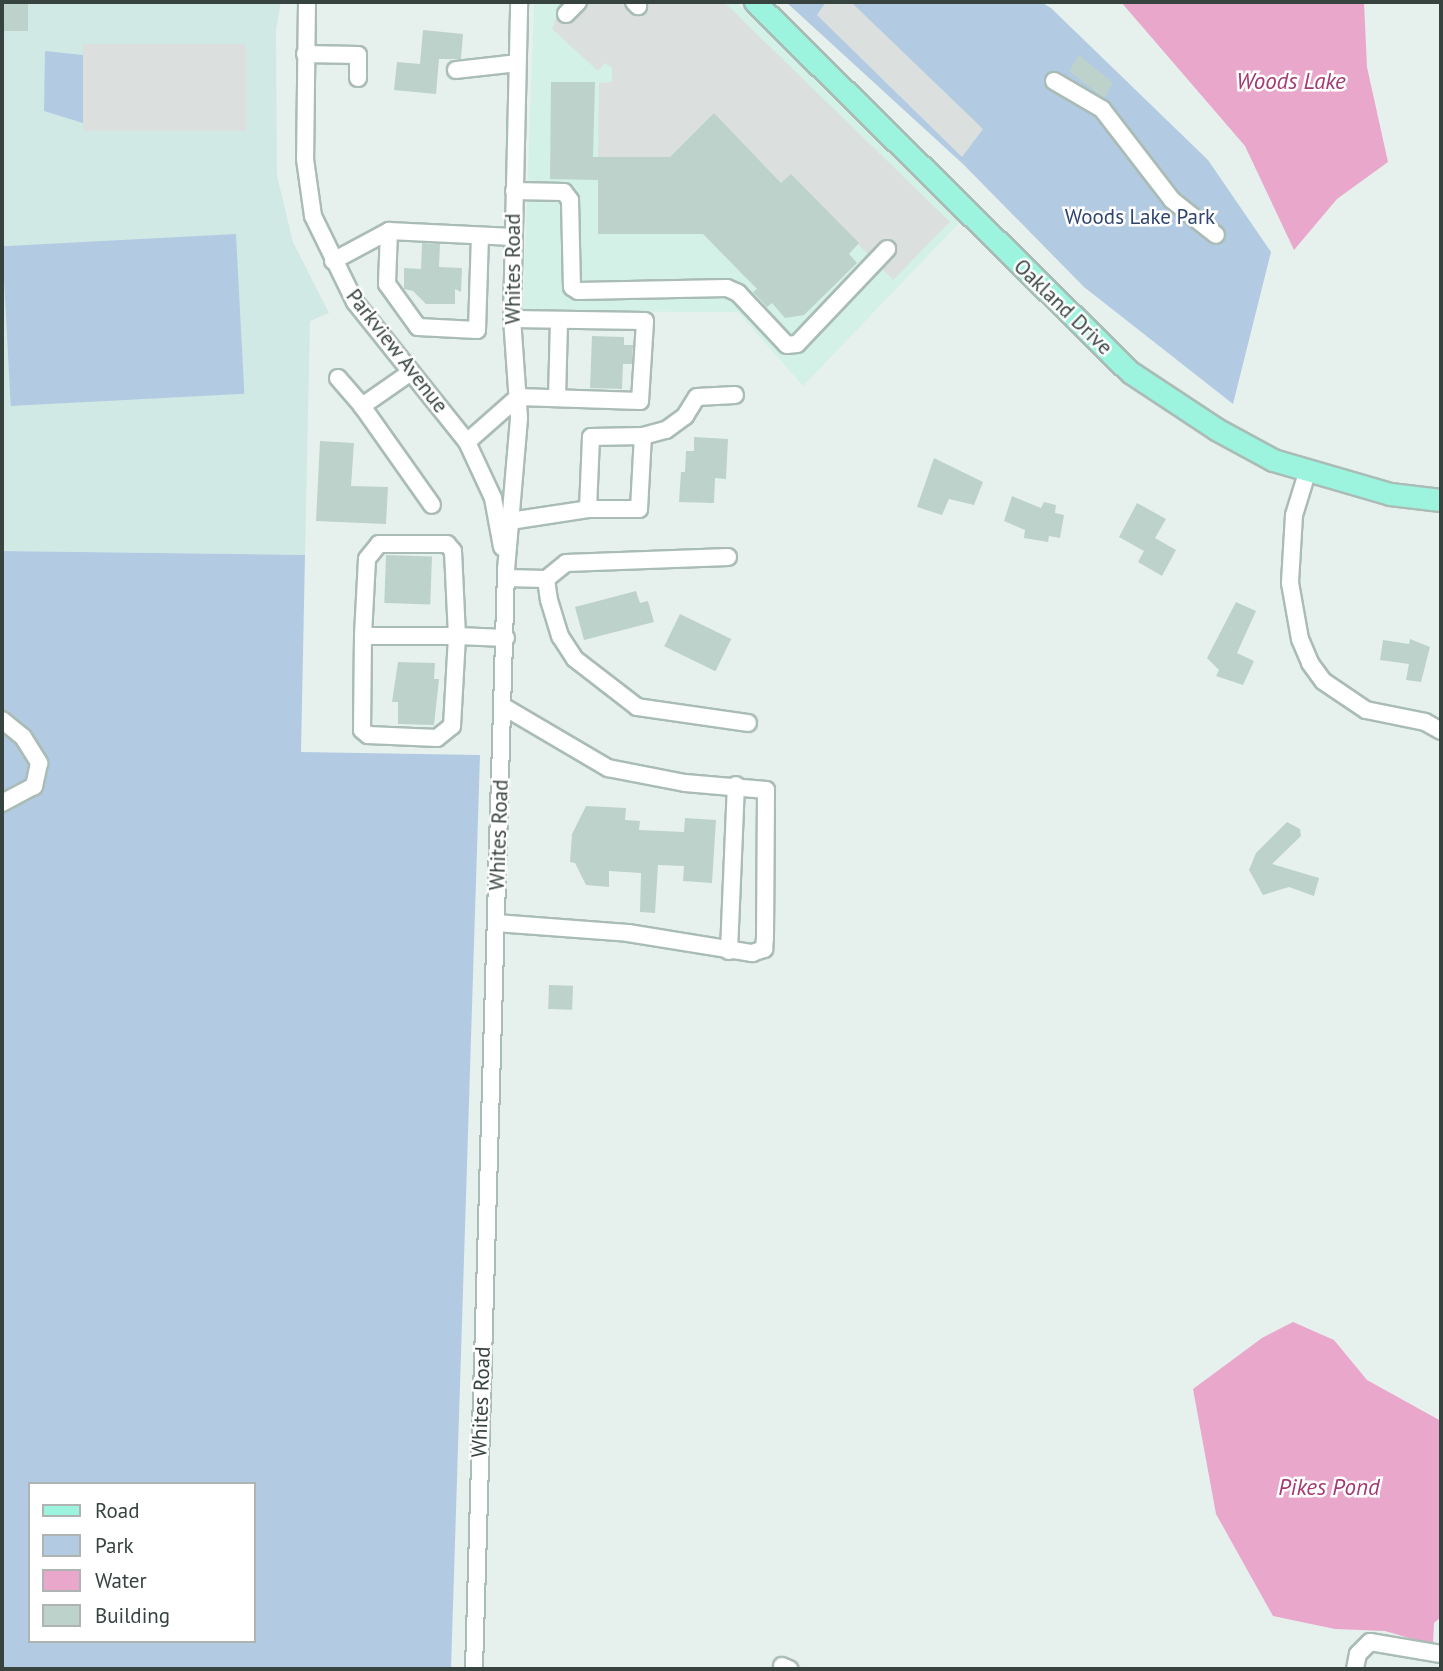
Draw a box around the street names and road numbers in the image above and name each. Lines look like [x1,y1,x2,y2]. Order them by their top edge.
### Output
street label: Whites Road [500,214,526,324]
street label: Oakland Drive [1009,254,1117,360]
street label: Parkview Avenue [341,284,453,418]
street label: Whites Road [484,779,514,891]
street label: Whites Road [466,1346,496,1458]

